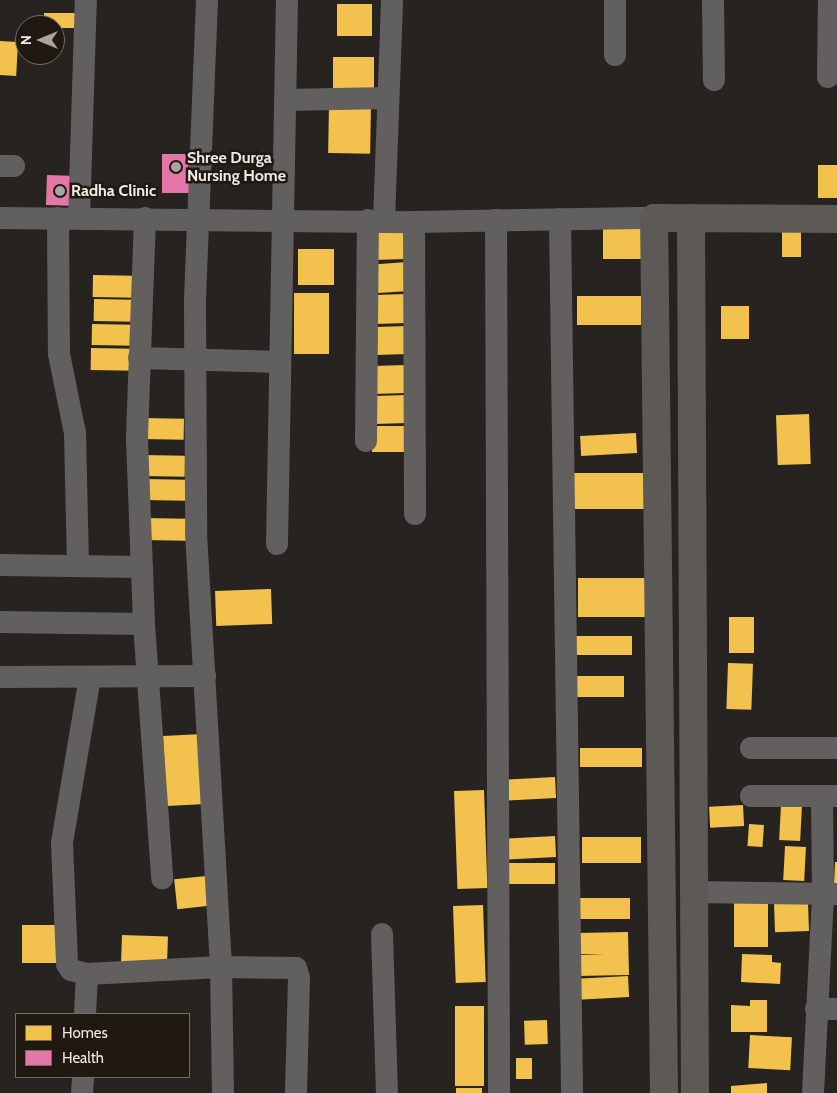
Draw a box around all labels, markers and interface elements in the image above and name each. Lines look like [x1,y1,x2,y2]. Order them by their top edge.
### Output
north arrow [15,15,65,65]
text: N [17,35,35,45]
place label: Shree Durga Nursing Home [187,148,286,186]
marker: Shree Durga Nursing Home [169,160,183,174]
place label: Radha Clinic [71,181,156,201]
marker: Radha Clinic [53,184,67,198]
legend [15,1013,190,1078]
text: Homes [62,1024,108,1042]
text: Health [62,1049,104,1067]

